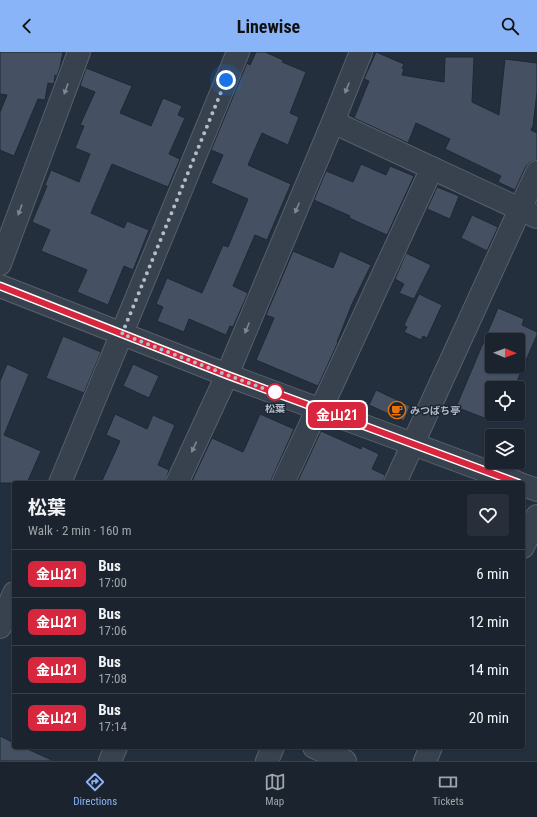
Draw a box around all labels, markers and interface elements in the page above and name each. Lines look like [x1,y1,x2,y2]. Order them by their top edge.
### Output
icon: back [16,15,38,37]
icon: search [499,15,521,37]
text: Linewise [237,16,300,37]
your location [216,70,236,90]
one-way arrow [62,83,68,95]
one-way arrow [343,83,349,95]
one-way arrow [294,203,300,214]
one-way arrow [17,205,23,217]
one-way arrow [243,323,249,335]
north arrow [485,333,525,373]
map controls [485,333,525,469]
button: locate [485,381,525,421]
marker: 松葉 [266,383,284,401]
cafe icon: みつばち亭 [387,400,407,420]
line badge: 金山21 [309,402,365,428]
place label: 松葉 [265,403,285,414]
place label: みつばち亭 [410,405,460,416]
text: 金山21 [316,407,358,423]
button: layers [485,429,525,469]
one-way arrow [190,441,197,453]
button: heart [467,494,509,536]
text: 松葉 [28,496,66,519]
text: Walk · 2 min · 160 m [28,523,132,538]
text: Bus [98,557,121,575]
text: 6 min [476,565,509,583]
text: 金山21 [36,566,78,582]
text: 17:00 [98,575,127,590]
text: Bus [98,605,121,623]
text: 12 min [469,613,509,631]
text: 金山21 [36,614,78,630]
text: 17:06 [98,623,127,638]
text: Bus [98,653,121,671]
text: 14 min [469,661,509,679]
text: 金山21 [36,662,78,678]
text: 17:08 [98,671,127,686]
text: Bus [98,701,121,719]
text: 20 min [469,709,509,727]
text: 金山21 [36,710,78,726]
text: 17:14 [98,719,127,734]
tab: Directions [73,771,117,808]
tab: Map [264,771,286,808]
tab: Tickets [432,771,464,808]

